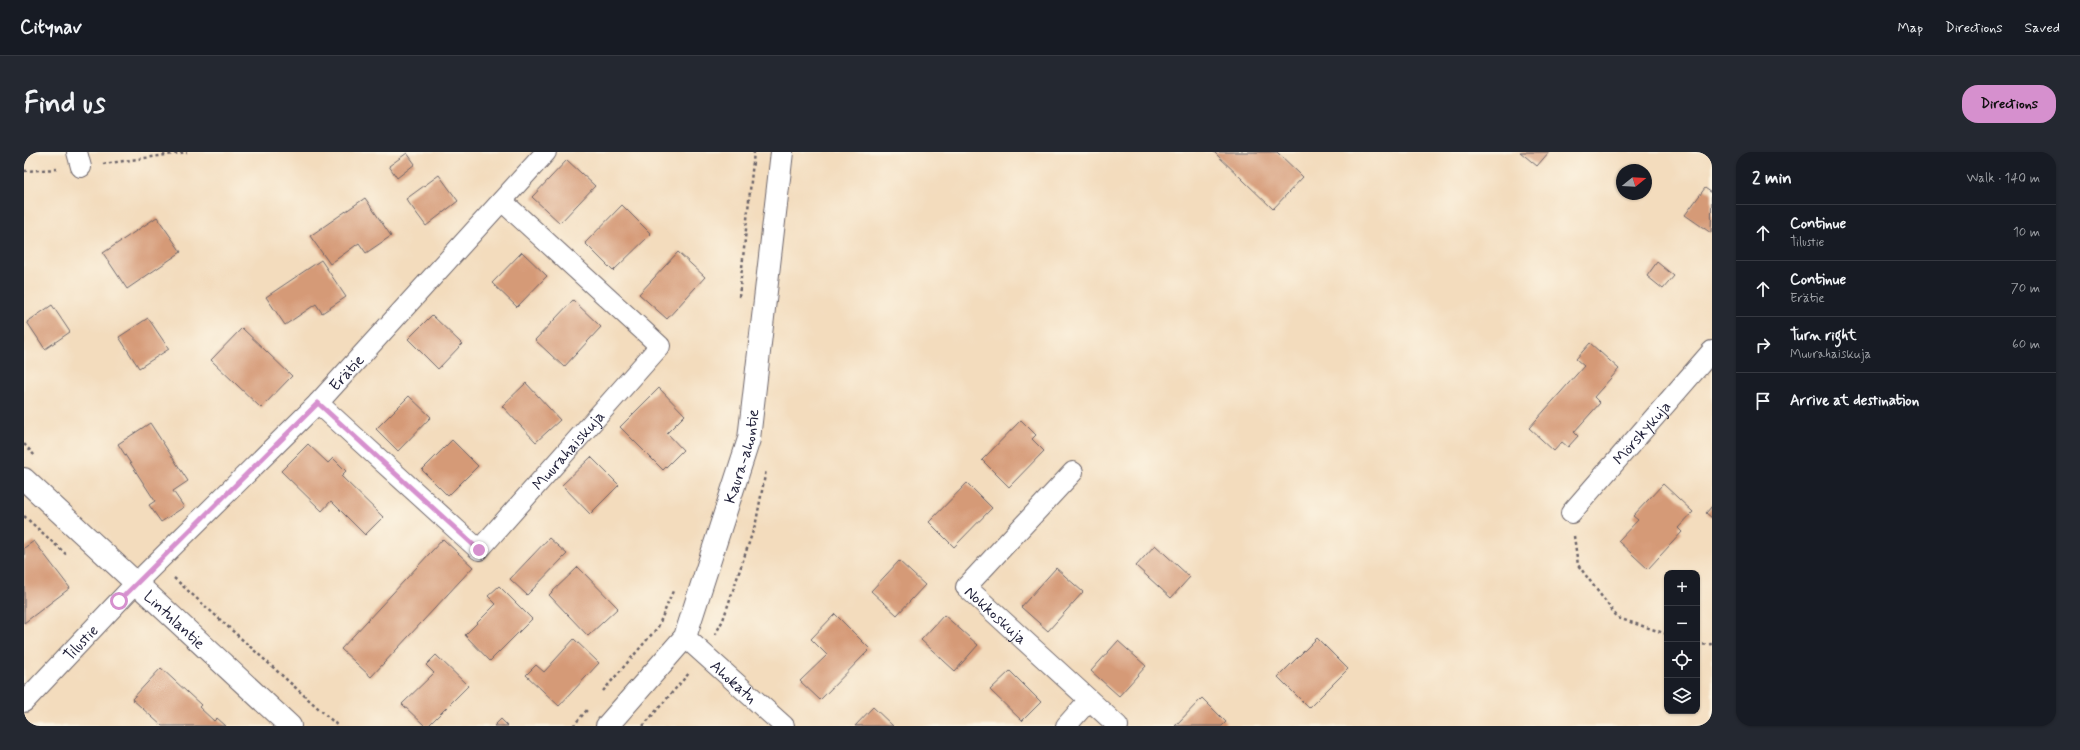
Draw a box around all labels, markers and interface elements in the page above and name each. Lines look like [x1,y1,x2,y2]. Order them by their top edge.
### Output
text: Citynav [20,15,82,40]
text: Map [1897,19,1923,37]
text: Directions [1945,19,2003,37]
text: Saved [2025,19,2060,37]
button: Directions [1962,85,2056,123]
text: Find us [24,86,105,123]
north arrow [1616,164,1652,200]
text: 2 min [1752,167,1792,189]
text: Walk · 140 m [1967,170,2040,187]
text: Continue [1790,214,1846,234]
icon: ahead [1752,222,1774,244]
text: 10 m [2013,224,2040,241]
text: Tilustie [1790,234,1824,251]
text: Continue [1790,270,1846,290]
icon: ahead [1752,278,1774,300]
text: 70 m [2011,280,2040,297]
text: Erätie [1790,290,1825,307]
text: Turn right [1790,326,1857,346]
icon: right [1752,334,1774,356]
text: 60 m [2012,336,2040,353]
text: Muurahaiskuja [1790,346,1871,363]
street label: Erätie [325,350,369,396]
icon: arrive [1752,390,1774,412]
text: Arrive at destination [1790,391,1919,411]
street label: Mörskykuja [1609,397,1676,470]
street label: Muurahaiskuja [528,406,610,495]
street label: Kaura-ahontie [720,408,764,506]
route end [470,541,488,559]
map controls [1664,570,1700,714]
button: + [1664,570,1700,606]
street label: Nokkoskuja [960,582,1031,650]
street label: Lintulantie [139,586,209,654]
route start [110,592,128,610]
button: − [1664,606,1700,642]
street label: Tilustie [59,621,103,666]
button: locate [1664,642,1700,678]
street label: Ahokatu [705,656,761,709]
button: layers [1664,678,1700,714]

